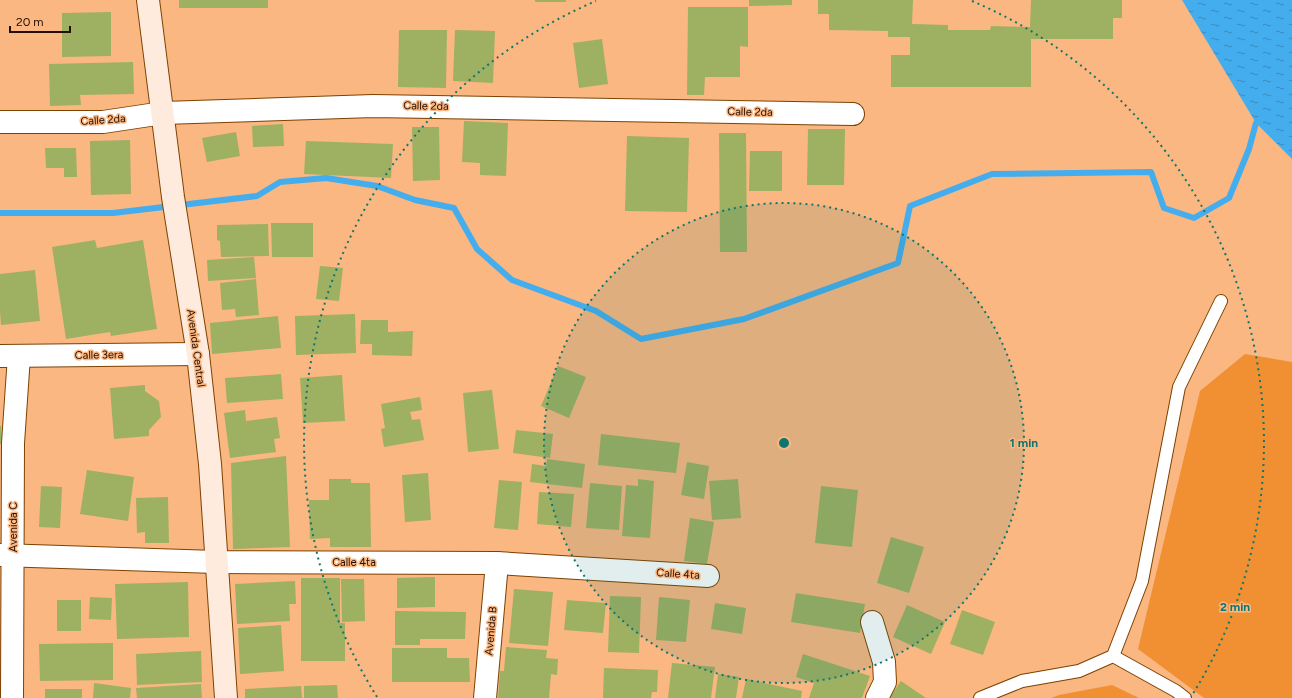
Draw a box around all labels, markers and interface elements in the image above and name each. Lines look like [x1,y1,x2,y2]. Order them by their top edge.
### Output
scale bar [10,8,70,34]
text: 20 m [16,15,44,29]
street label: Calle 2da [403,99,449,113]
street label: Calle 2da [727,105,773,119]
street label: Calle 2da [80,112,126,128]
street label: Avenida Central [184,308,208,388]
street label: Calle 3era [75,348,123,362]
centre of rings [777,436,791,450]
text: 1 min [1010,436,1038,450]
street label: Avenida C [7,502,20,552]
street label: Calle 4ta [332,556,376,569]
street label: Calle 4ta [656,566,700,582]
text: 2 min [1220,600,1250,614]
street label: Avenida B [482,606,500,656]

